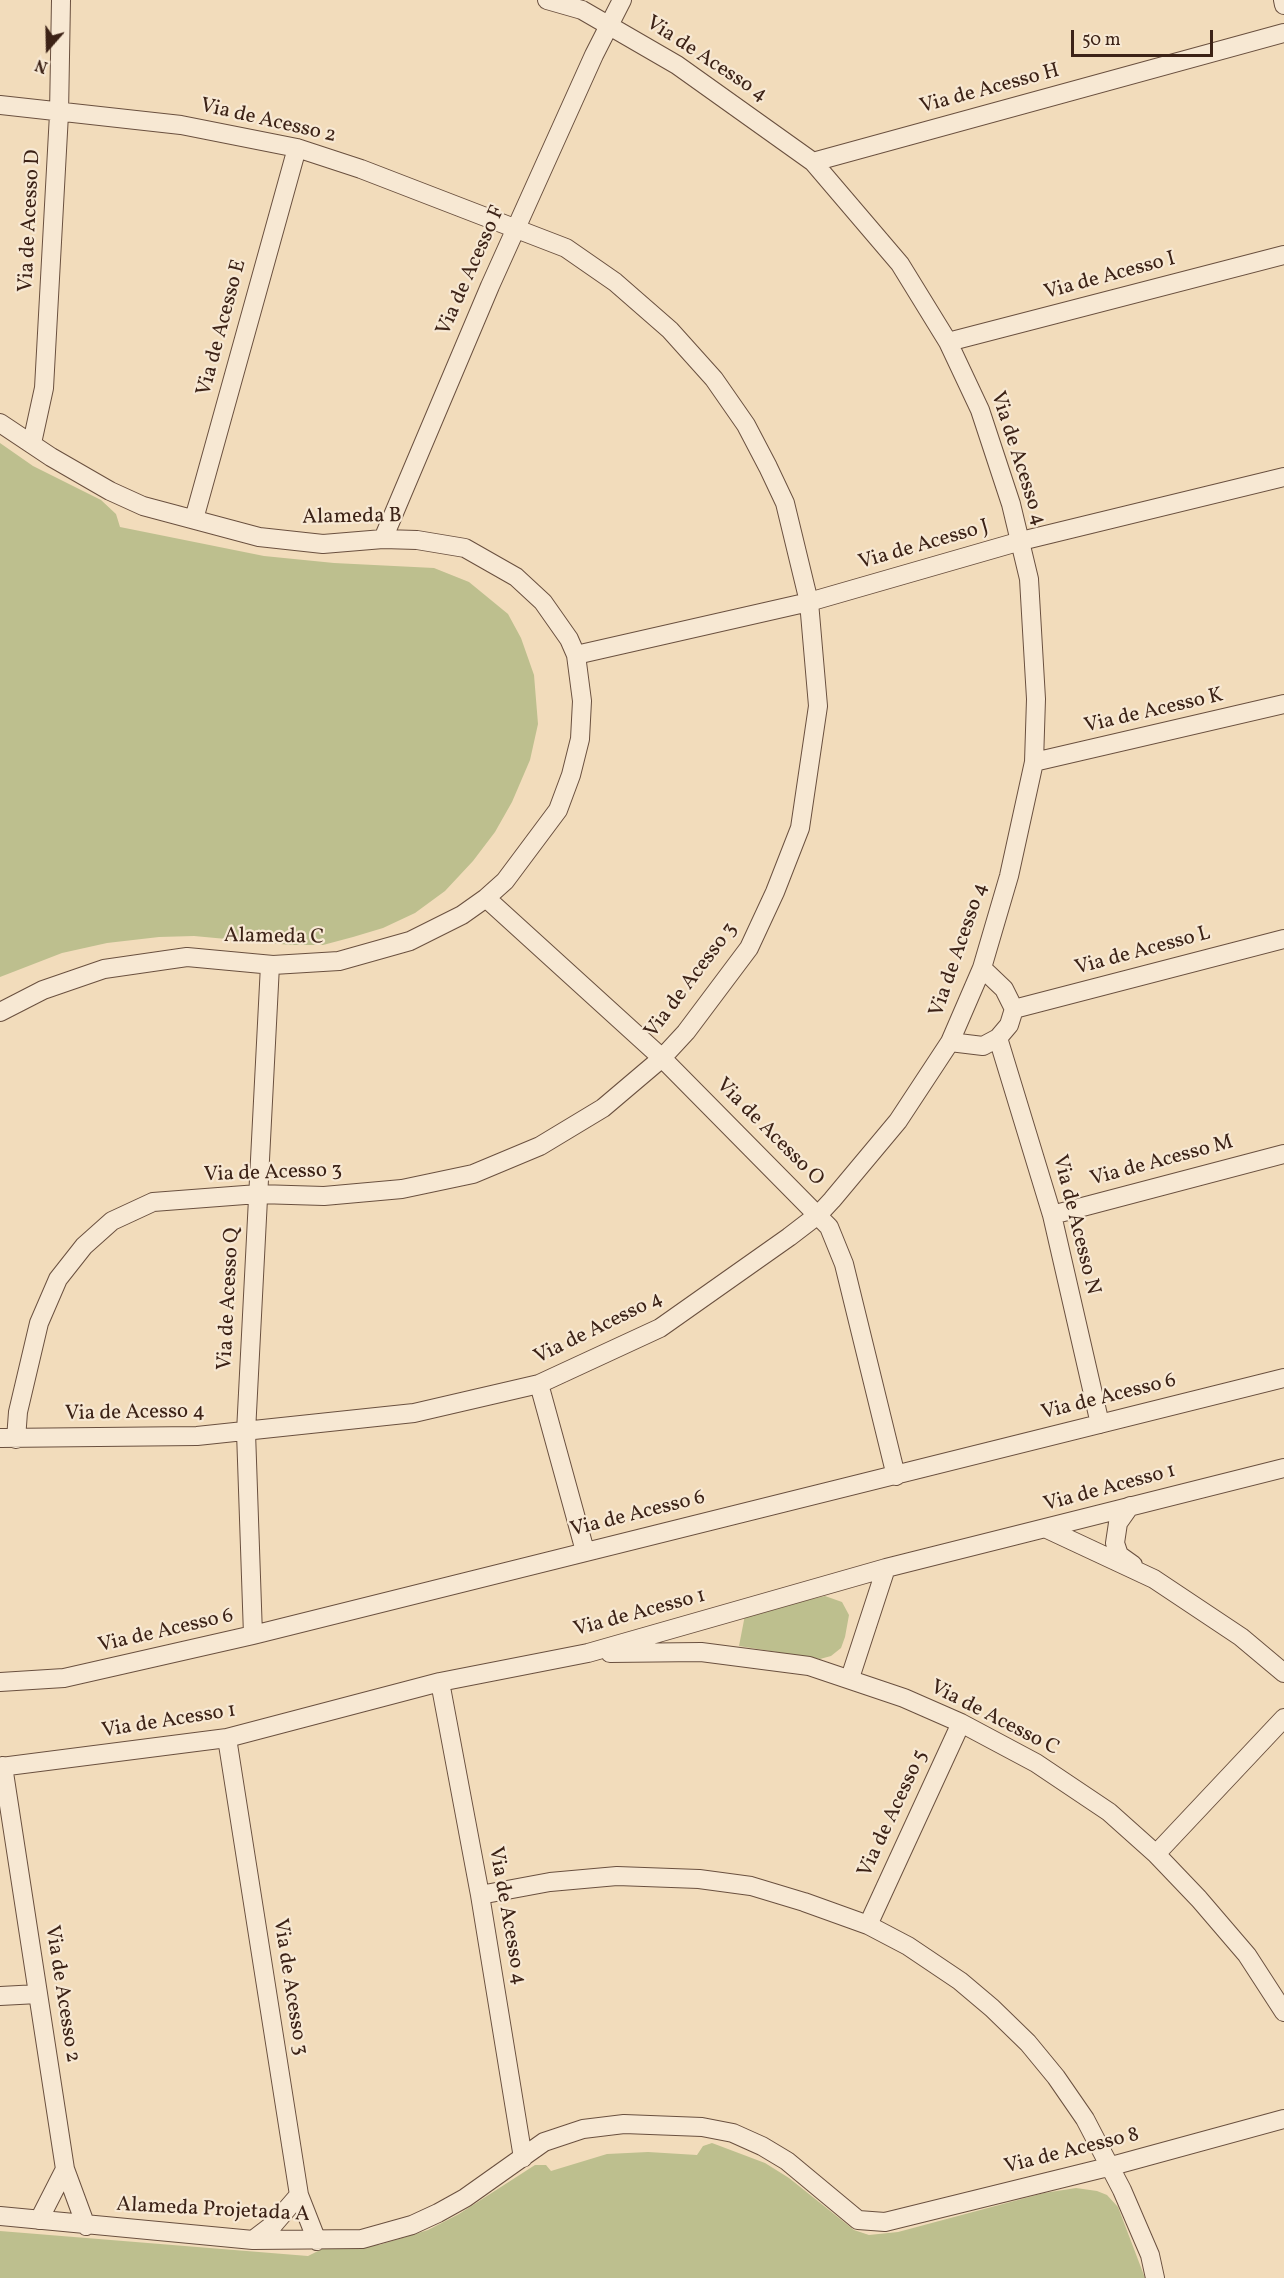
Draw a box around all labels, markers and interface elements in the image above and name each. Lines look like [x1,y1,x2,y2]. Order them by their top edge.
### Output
street label: Via de Acesso 4 [640,11,772,109]
north arrow [18,18,78,78]
scale bar [1074,18,1216,56]
text: 50 m [1082,28,1121,53]
text: N [33,53,51,77]
street label: Via de Acesso H [918,59,1062,121]
street label: Via de Acesso 2 [198,94,338,150]
street label: Via de Acesso D [15,149,47,293]
street label: Via de Acesso F [432,202,512,340]
street label: Via de Acesso I [1042,247,1178,307]
street label: Via de Acesso E [193,257,253,399]
street label: Via de Acesso 4 [983,389,1051,529]
street label: Alameda B [302,505,402,531]
street label: Via de Acesso J [856,515,992,577]
street label: Via de Acesso K [1082,684,1226,740]
street label: Via de Acesso 4 [925,880,995,1020]
street label: Via de Acesso 3 [640,918,744,1044]
street label: Via de Acesso L [1073,922,1213,982]
street label: Alameda C [224,925,324,951]
street label: Via de Acesso O [710,1074,828,1192]
street label: Via de Acesso M [1088,1131,1236,1193]
street label: Via de Acesso N [1045,1153,1105,1297]
street label: Via de Acesso 3 [204,1159,342,1189]
street label: Via de Acesso Q [214,1227,246,1371]
street label: Via de Acesso 4 [531,1287,667,1371]
street label: Via de Acesso 6 [1039,1369,1179,1427]
street label: Via de Acesso 4 [65,1400,205,1428]
street label: Via de Acesso 1 [1041,1459,1179,1519]
street label: Via de Acesso 6 [568,1486,708,1544]
street label: Via de Acesso 1 [571,1584,709,1644]
street label: Via de Acesso 6 [96,1604,236,1660]
street label: Via de Acesso C [925,1676,1063,1762]
street label: Via de Acesso 1 [100,1699,238,1745]
street label: Via de Acesso 5 [854,1746,934,1882]
street label: Via de Acesso 4 [481,1845,531,1987]
street label: Via de Acesso 3 [266,1917,312,2057]
street label: Via de Acesso 2 [38,1924,84,2064]
street label: Via de Acesso 8 [1002,2123,1142,2181]
street label: Alameda Projetada A [116,2193,310,2229]

